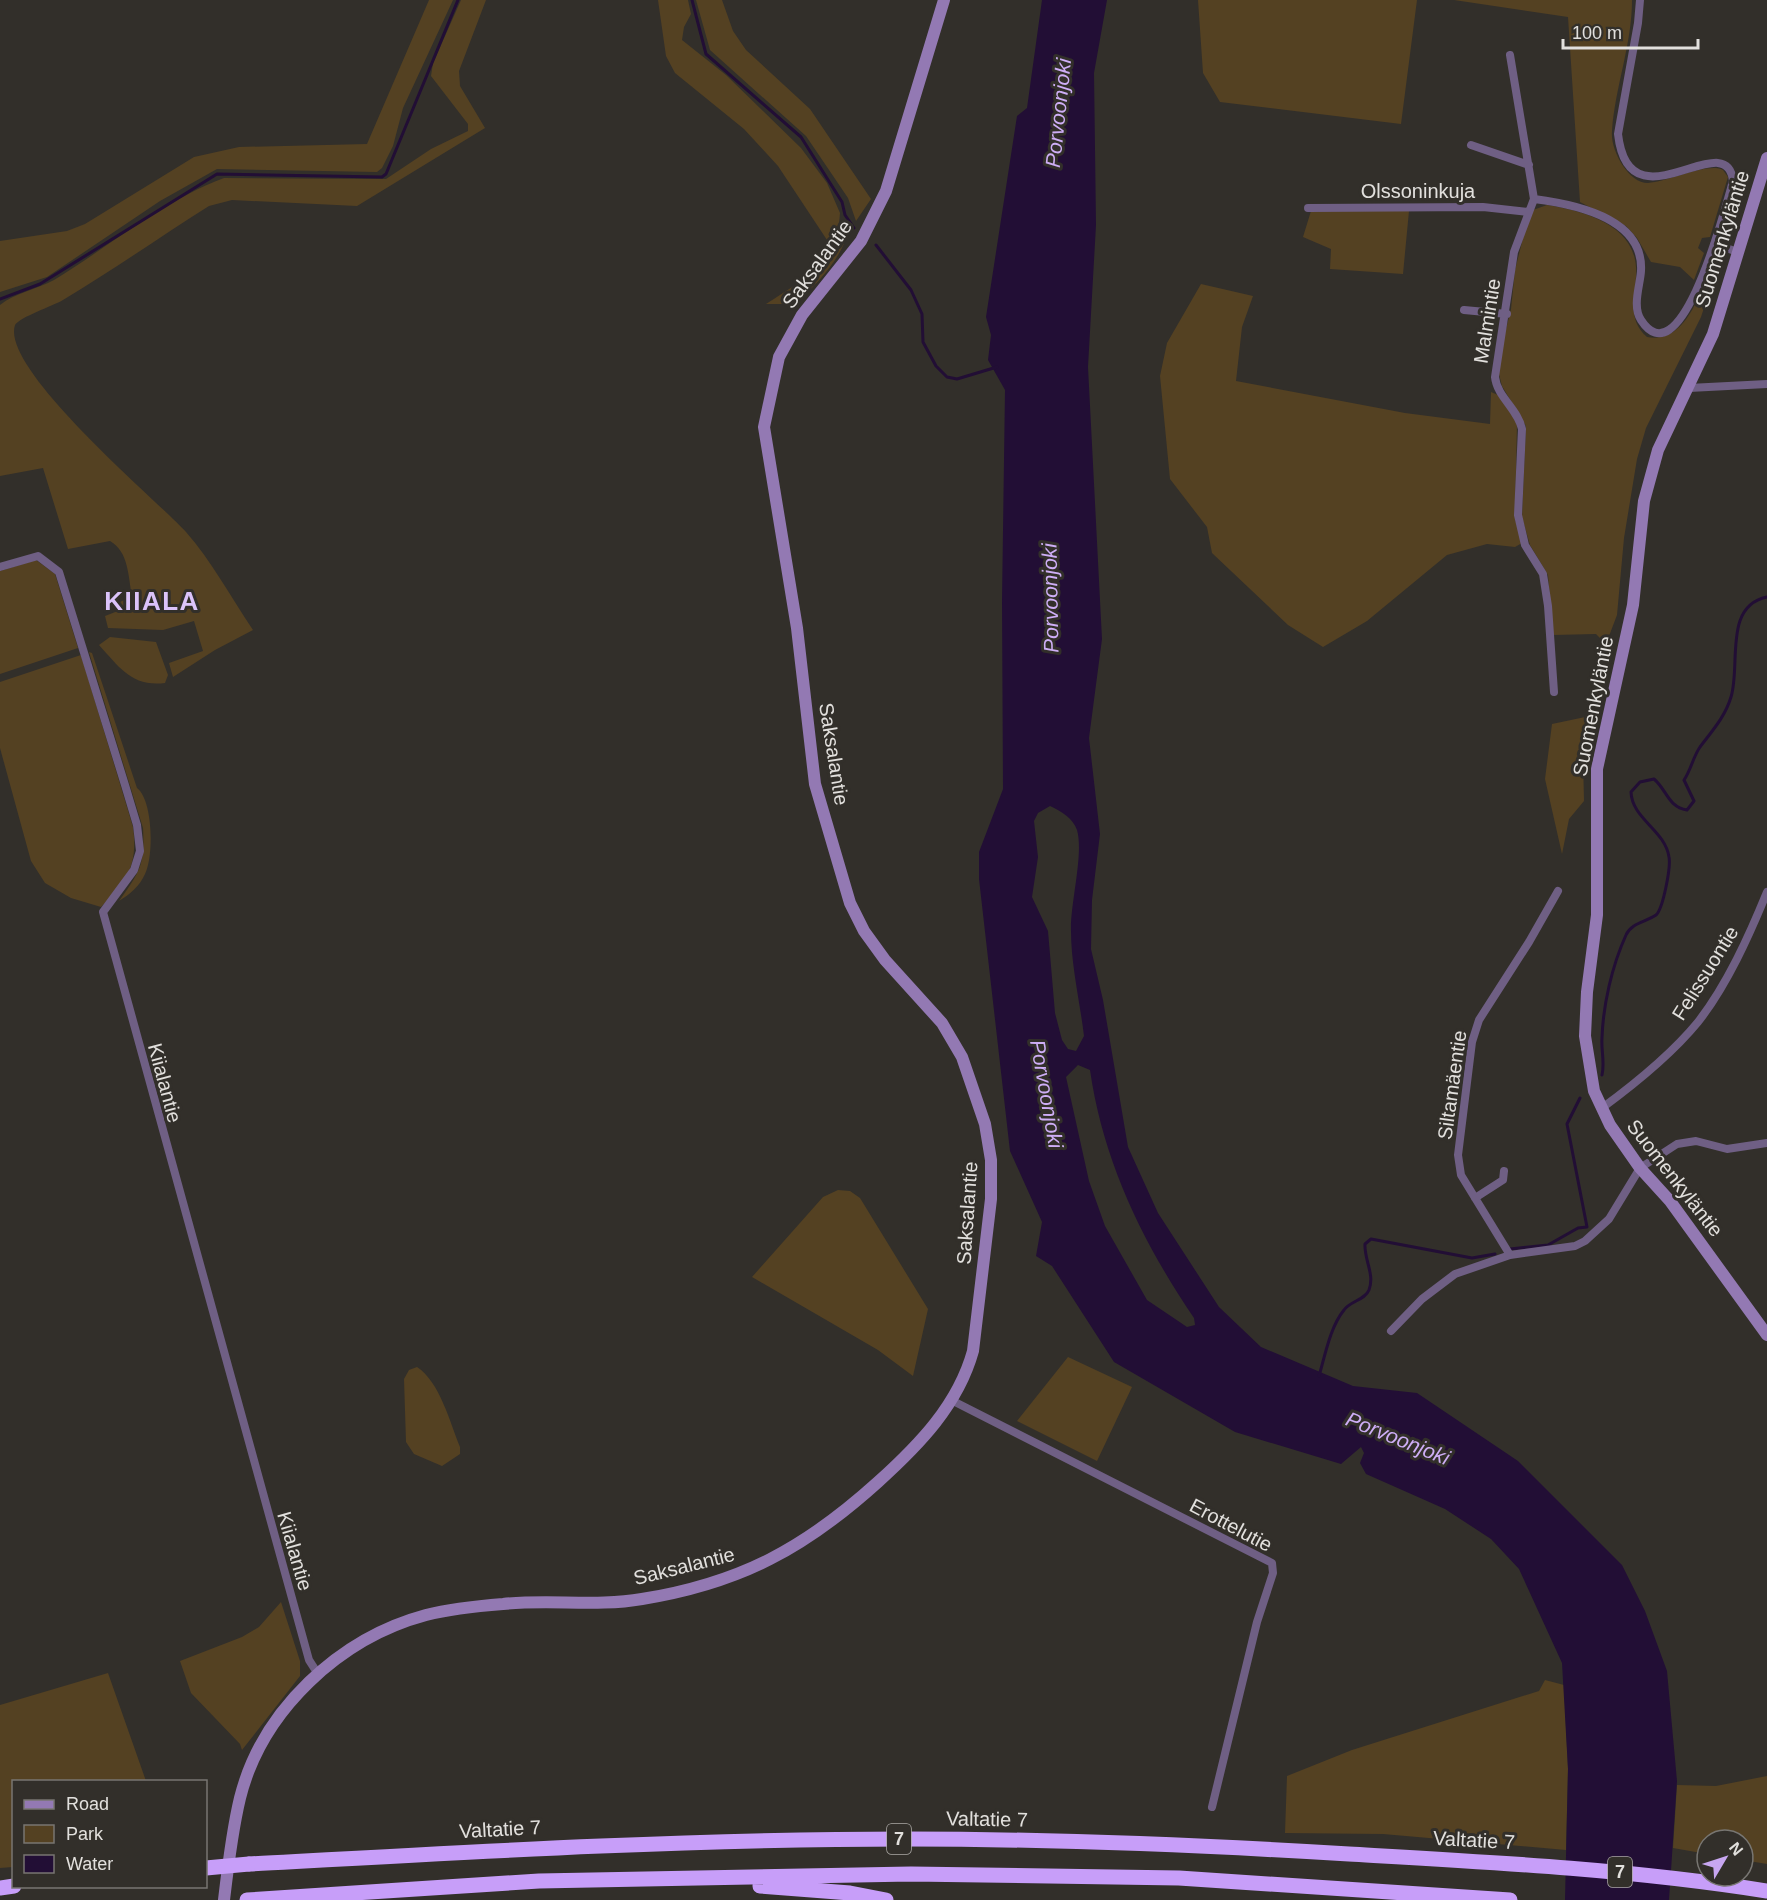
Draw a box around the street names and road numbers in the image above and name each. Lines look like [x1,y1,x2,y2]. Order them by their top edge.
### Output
street label: Suomenkyläntie [1691,168,1753,310]
street label: Olssoninkuja [1361,180,1476,202]
street label: Saksalantie [778,216,856,312]
street label: Malmintie [1469,277,1505,365]
street label: Suomenkyläntie [1569,634,1617,778]
street label: Saksalantie [815,701,853,807]
street label: Felissuontie [1667,922,1743,1024]
street label: Siltamäentie [1433,1029,1471,1141]
street label: Kiialantie [144,1041,186,1125]
street label: Suomenkyläntie [1623,1115,1727,1241]
street label: Saksalantie [952,1161,982,1265]
street label: Erottelutie [1186,1494,1276,1556]
street label: Kiialantie [273,1509,317,1593]
street label: Saksalantie [631,1543,737,1589]
street label: Valtatie 7 [946,1807,1028,1831]
street label: Valtatie 7 [459,1816,541,1842]
road number: 7 [887,1824,911,1854]
street label: Valtatie 7 [1433,1827,1515,1853]
road number: 7 [1608,1857,1632,1887]

